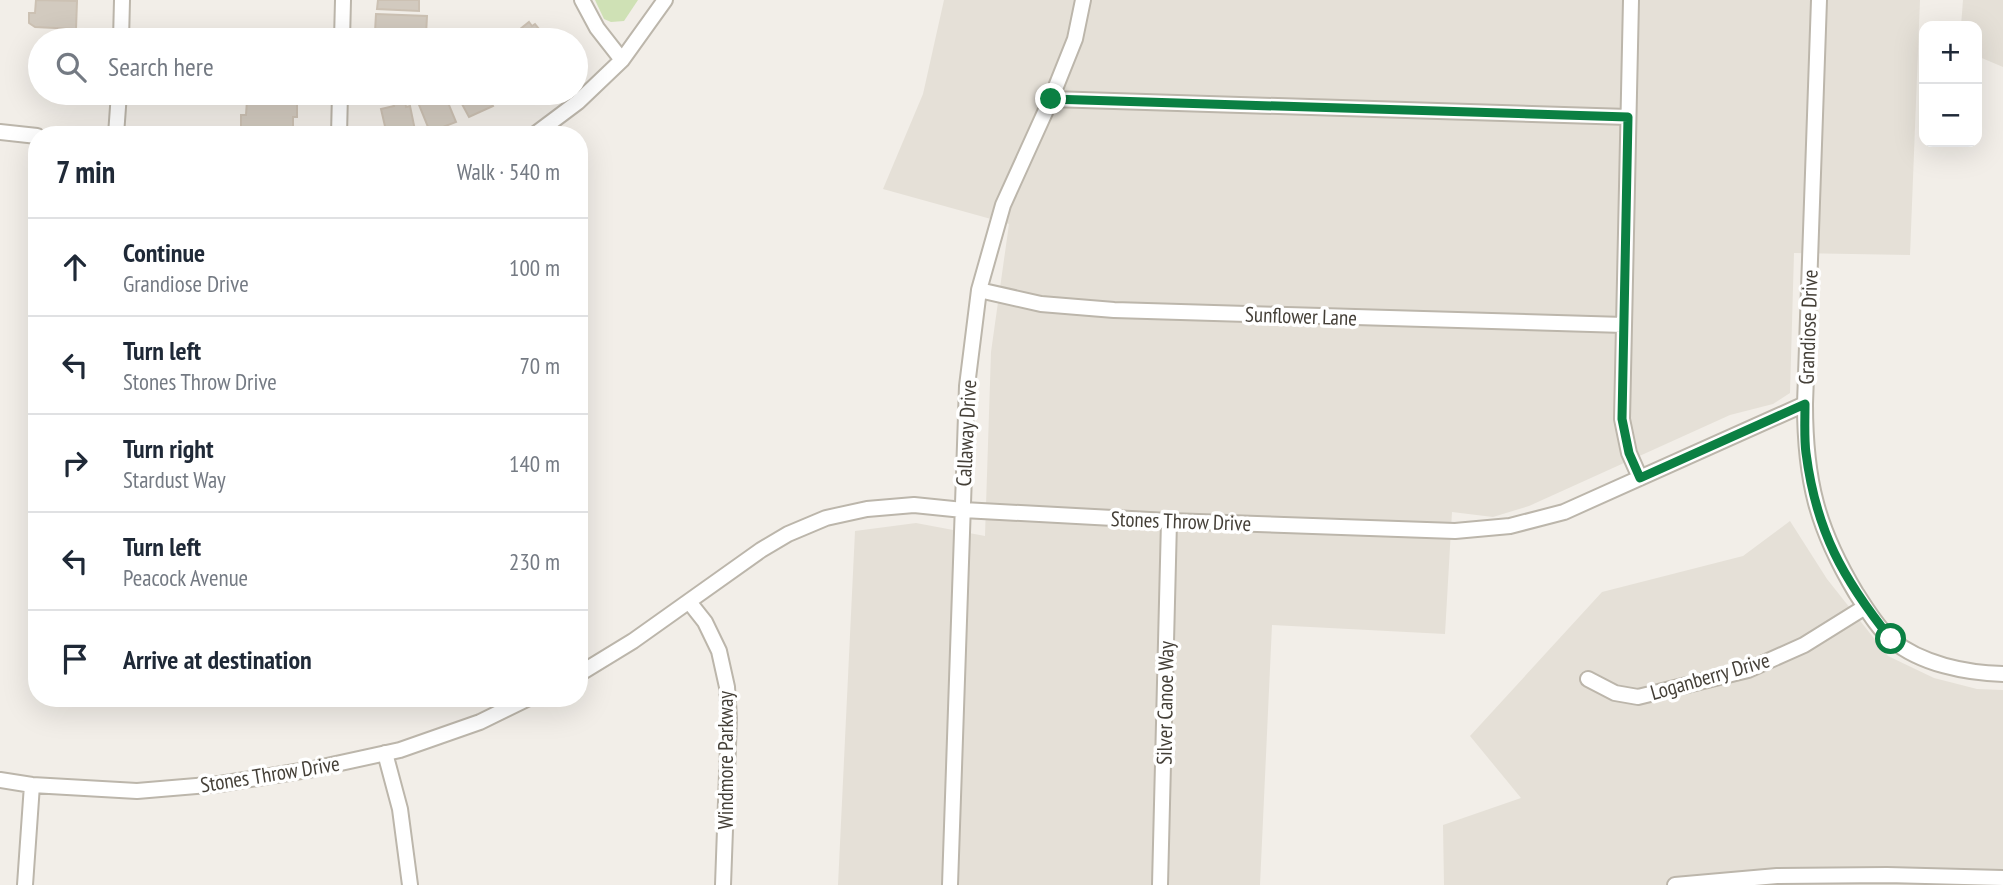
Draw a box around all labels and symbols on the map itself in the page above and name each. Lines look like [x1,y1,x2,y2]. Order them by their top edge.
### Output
route end [1035,83,1066,114]
street label: Grandiose Drive [1793,269,1823,385]
street label: Sunflower Lane [1245,301,1357,331]
street label: Callaway Drive [950,379,982,487]
street label: Stones Throw Drive [1110,505,1252,537]
route start [1875,623,1906,654]
street label: Silver Canoe Way [1150,641,1180,765]
street label: Loganberry Drive [1647,646,1773,706]
street label: Windmore Parkway [712,691,739,829]
street label: Stones Throw Drive [199,750,341,798]

